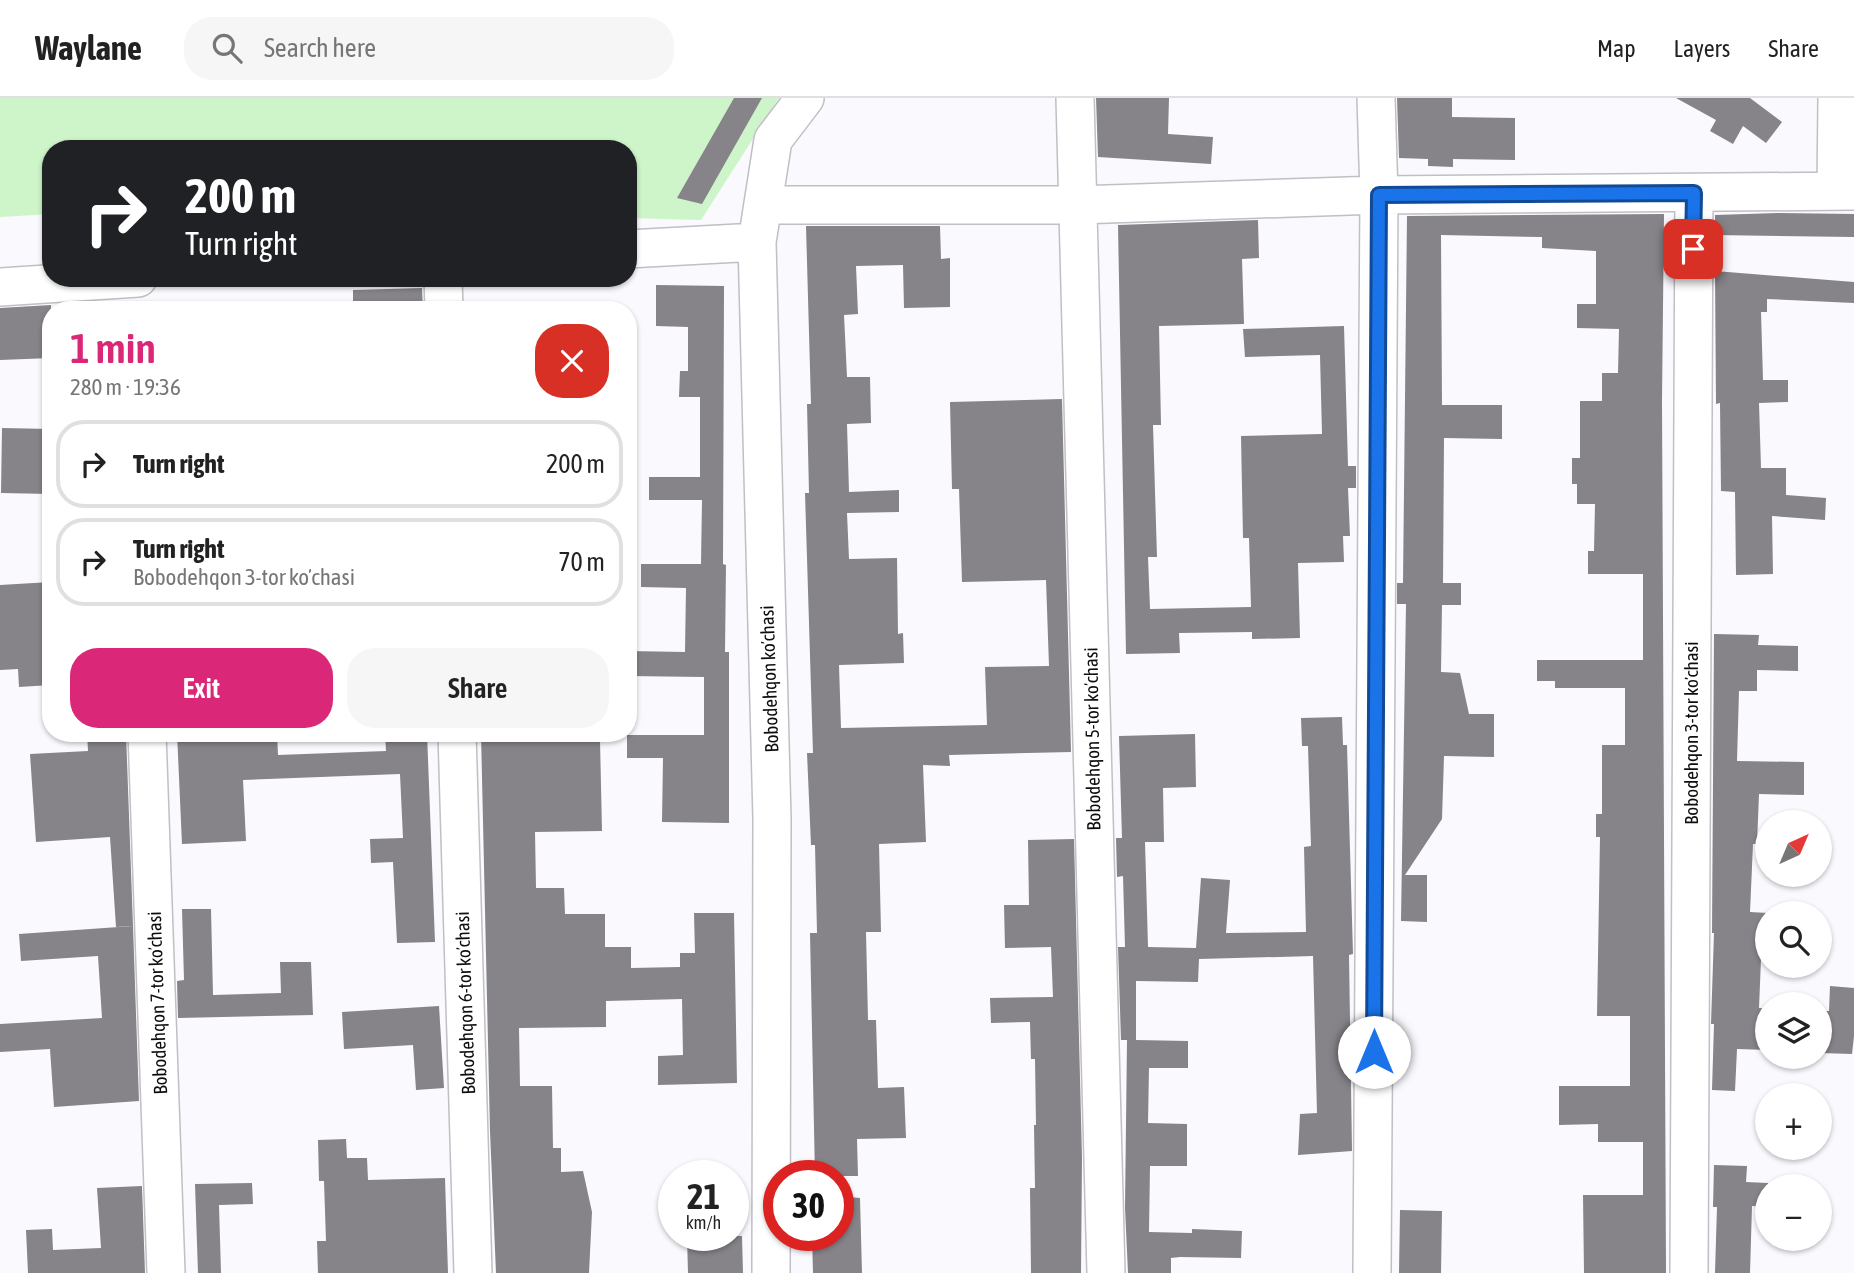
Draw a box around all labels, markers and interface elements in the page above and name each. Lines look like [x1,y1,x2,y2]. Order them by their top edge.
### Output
search box [184,17,674,80]
text: Waylane [35,29,142,67]
icon: search [208,29,246,67]
text: Search here [264,33,376,63]
text: Map [1597,35,1636,62]
text: Layers [1674,35,1730,62]
text: Share [1768,35,1819,62]
text: 200 m [185,167,296,223]
icon: right [70,168,161,259]
pin [1663,219,1723,279]
text: Turn right [185,225,298,262]
icon: arrive [1674,230,1712,268]
text: 1 min [70,324,156,372]
button: close [535,324,609,398]
text: 280 m · 19:36 [70,374,181,400]
icon: right [74,445,112,483]
text: Turn right [133,449,224,479]
text: 200 m [546,449,605,479]
text: Turn right [133,534,224,564]
icon: right [74,543,112,581]
text: 70 m [558,547,605,577]
text: Bobodehqon 3-tor koʼchasi [133,564,355,590]
street label: Bobodehqon koʼchasi [755,605,783,753]
street label: Bobodehqon 3-tor koʼchasi [1680,641,1702,825]
street label: Bobodehqon 5-tor koʼchasi [1079,647,1105,831]
button: Exit [70,648,333,728]
button: Share [347,648,609,728]
north arrow [1755,810,1832,887]
map controls [1755,810,1832,1251]
button: search [1755,901,1832,978]
street label: Bobodehqon 7-tor koʼchasi [143,911,171,1095]
street label: Bobodehqon 6-tor koʼchasi [451,911,479,1095]
button: layers [1755,992,1832,1069]
position arrow [1337,1015,1411,1089]
button: + [1755,1083,1832,1160]
speed limit sign: 30 [763,1160,854,1251]
button: − [1755,1174,1832,1251]
text: 21 [687,1176,720,1216]
text: km/h [686,1212,721,1233]

